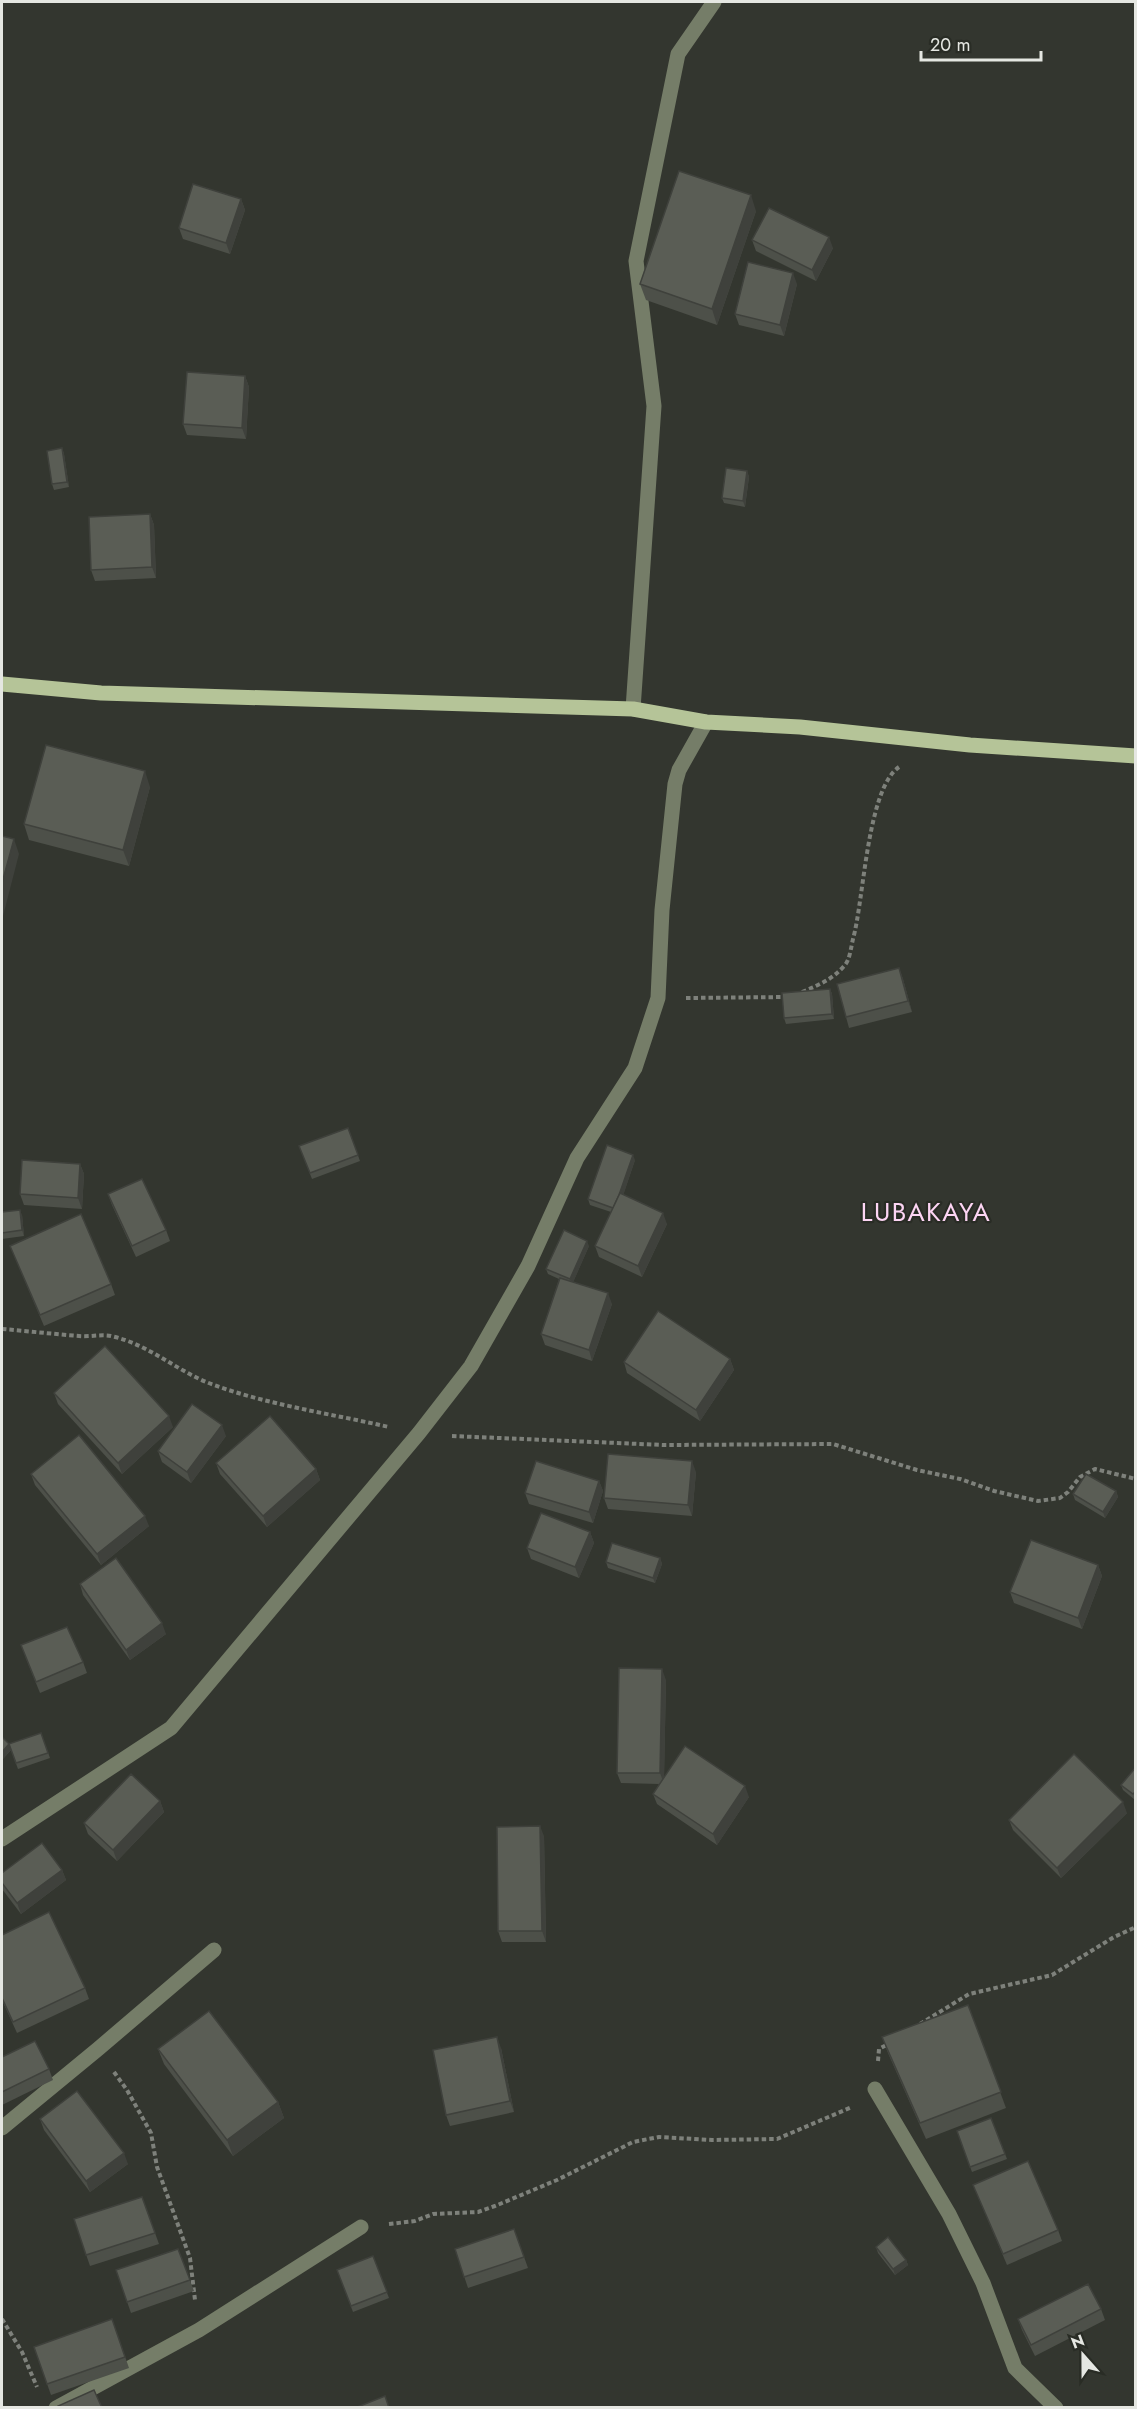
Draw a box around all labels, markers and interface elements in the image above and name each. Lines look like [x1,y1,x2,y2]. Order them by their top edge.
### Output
scale bar [921,24,1041,62]
text: 20 m [930,32,970,58]
district label: LUBAKAYA [861,1193,991,1231]
north arrow [1053,2325,1113,2385]
text: N [1068,2328,1088,2354]

